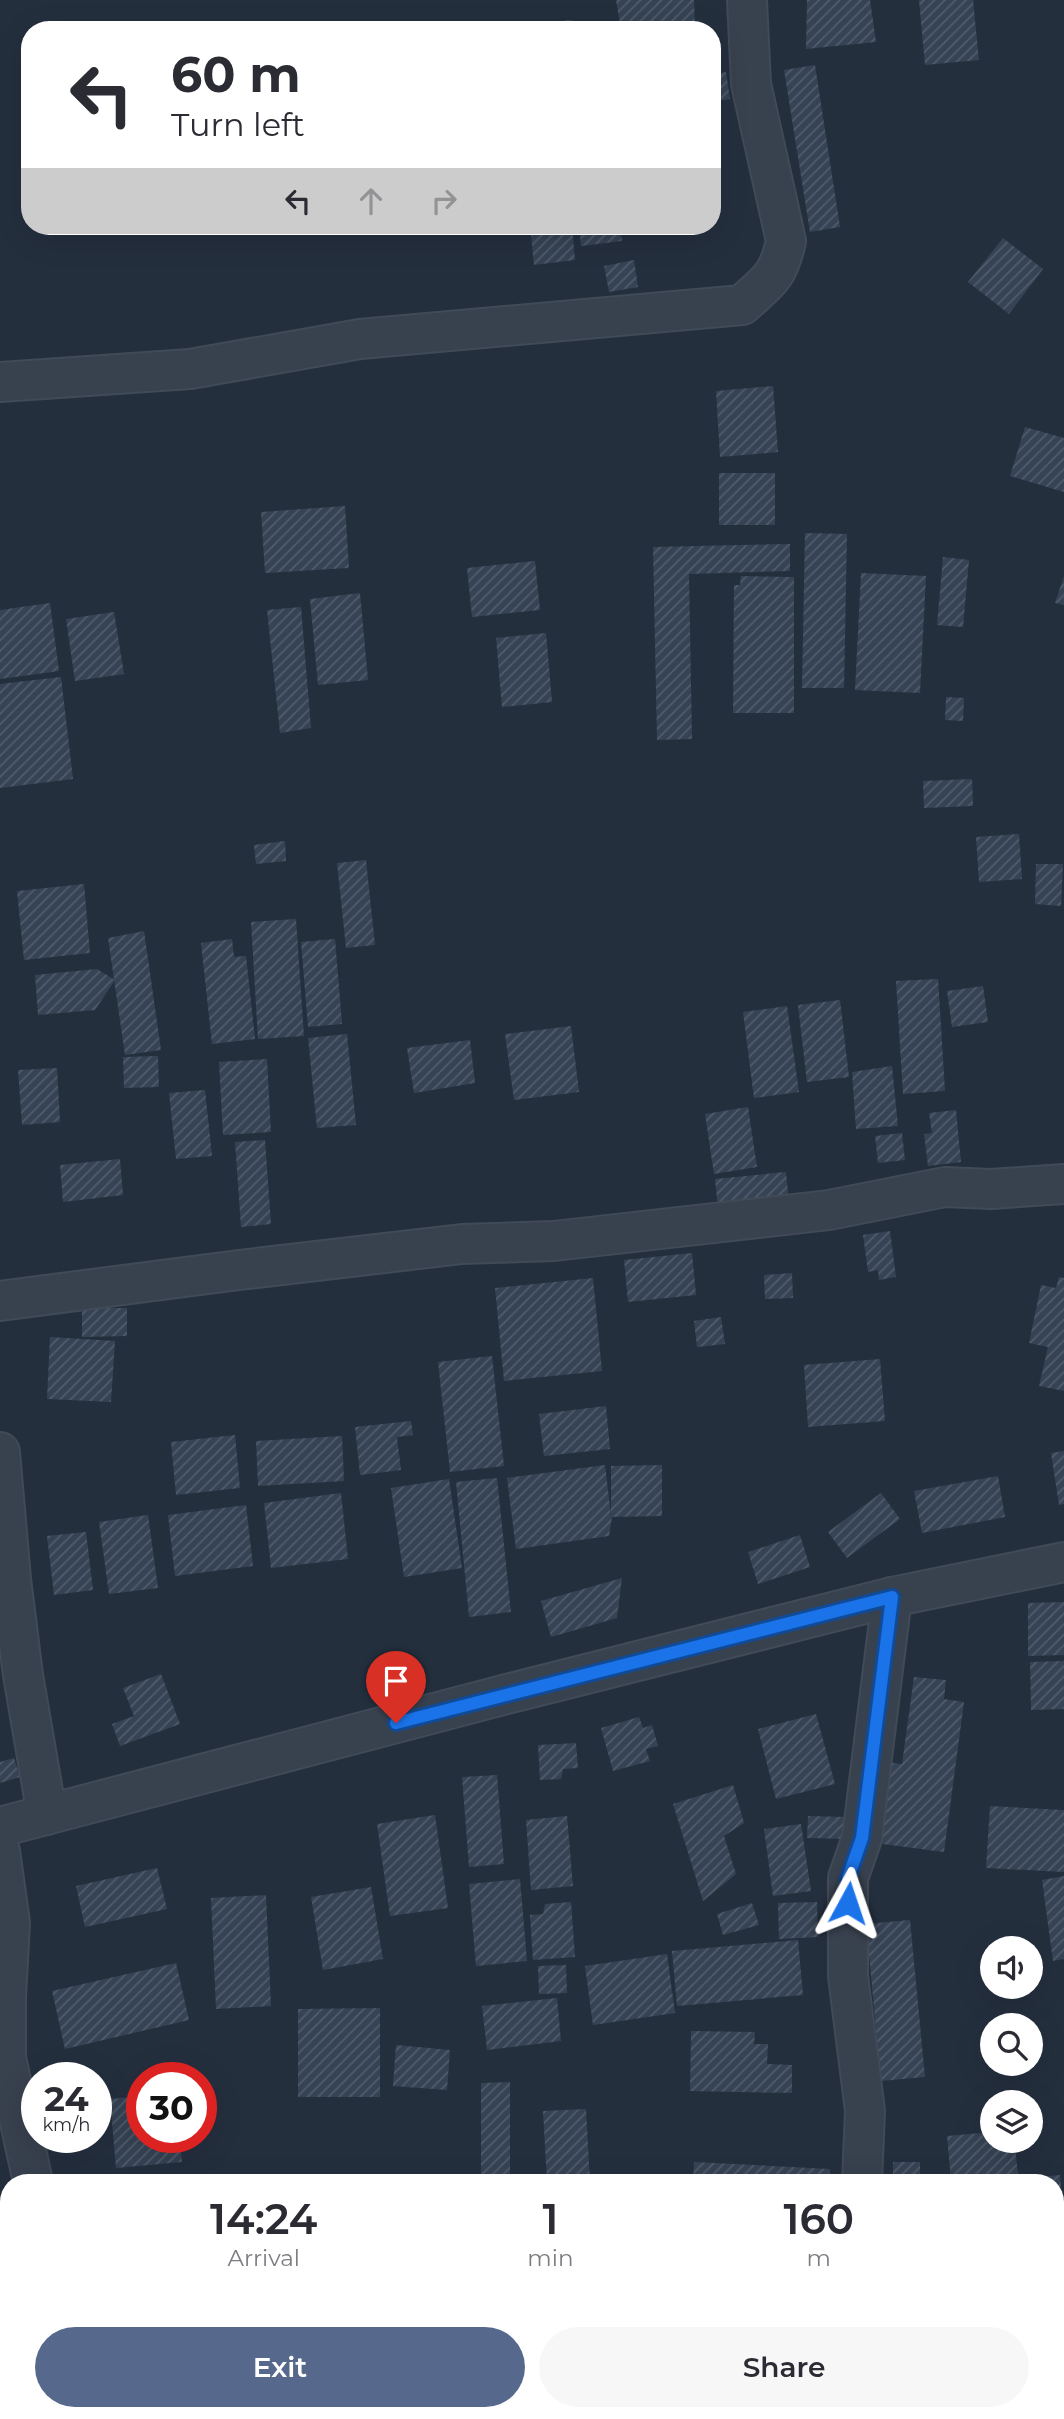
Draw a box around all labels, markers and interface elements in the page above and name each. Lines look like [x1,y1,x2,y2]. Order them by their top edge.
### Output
text: 60 m [171,45,301,104]
icon: left [56,49,147,140]
text: Turn left [171,105,305,144]
icon: left [279,182,317,220]
icon: ahead [352,182,390,220]
icon: right [425,182,463,220]
pin [366,1651,426,1723]
icon: arrive [377,1662,415,1700]
position arrow [811,1866,885,1940]
map controls [980,1936,1043,2153]
button: sound [980,1936,1043,1999]
button: search [980,2013,1043,2076]
speed limit sign: 30 [126,2062,217,2153]
text: 24 [44,2077,89,2120]
button: layers [980,2090,1043,2153]
text: km/h [42,2114,91,2136]
text: 14:24 [210,2193,317,2245]
text: 1 [542,2193,558,2245]
text: 160 [783,2193,854,2245]
text: Arrival [227,2244,300,2272]
text: min [527,2244,573,2272]
text: m [807,2244,831,2272]
button: Exit [35,2327,525,2407]
button: Share [539,2327,1029,2407]

